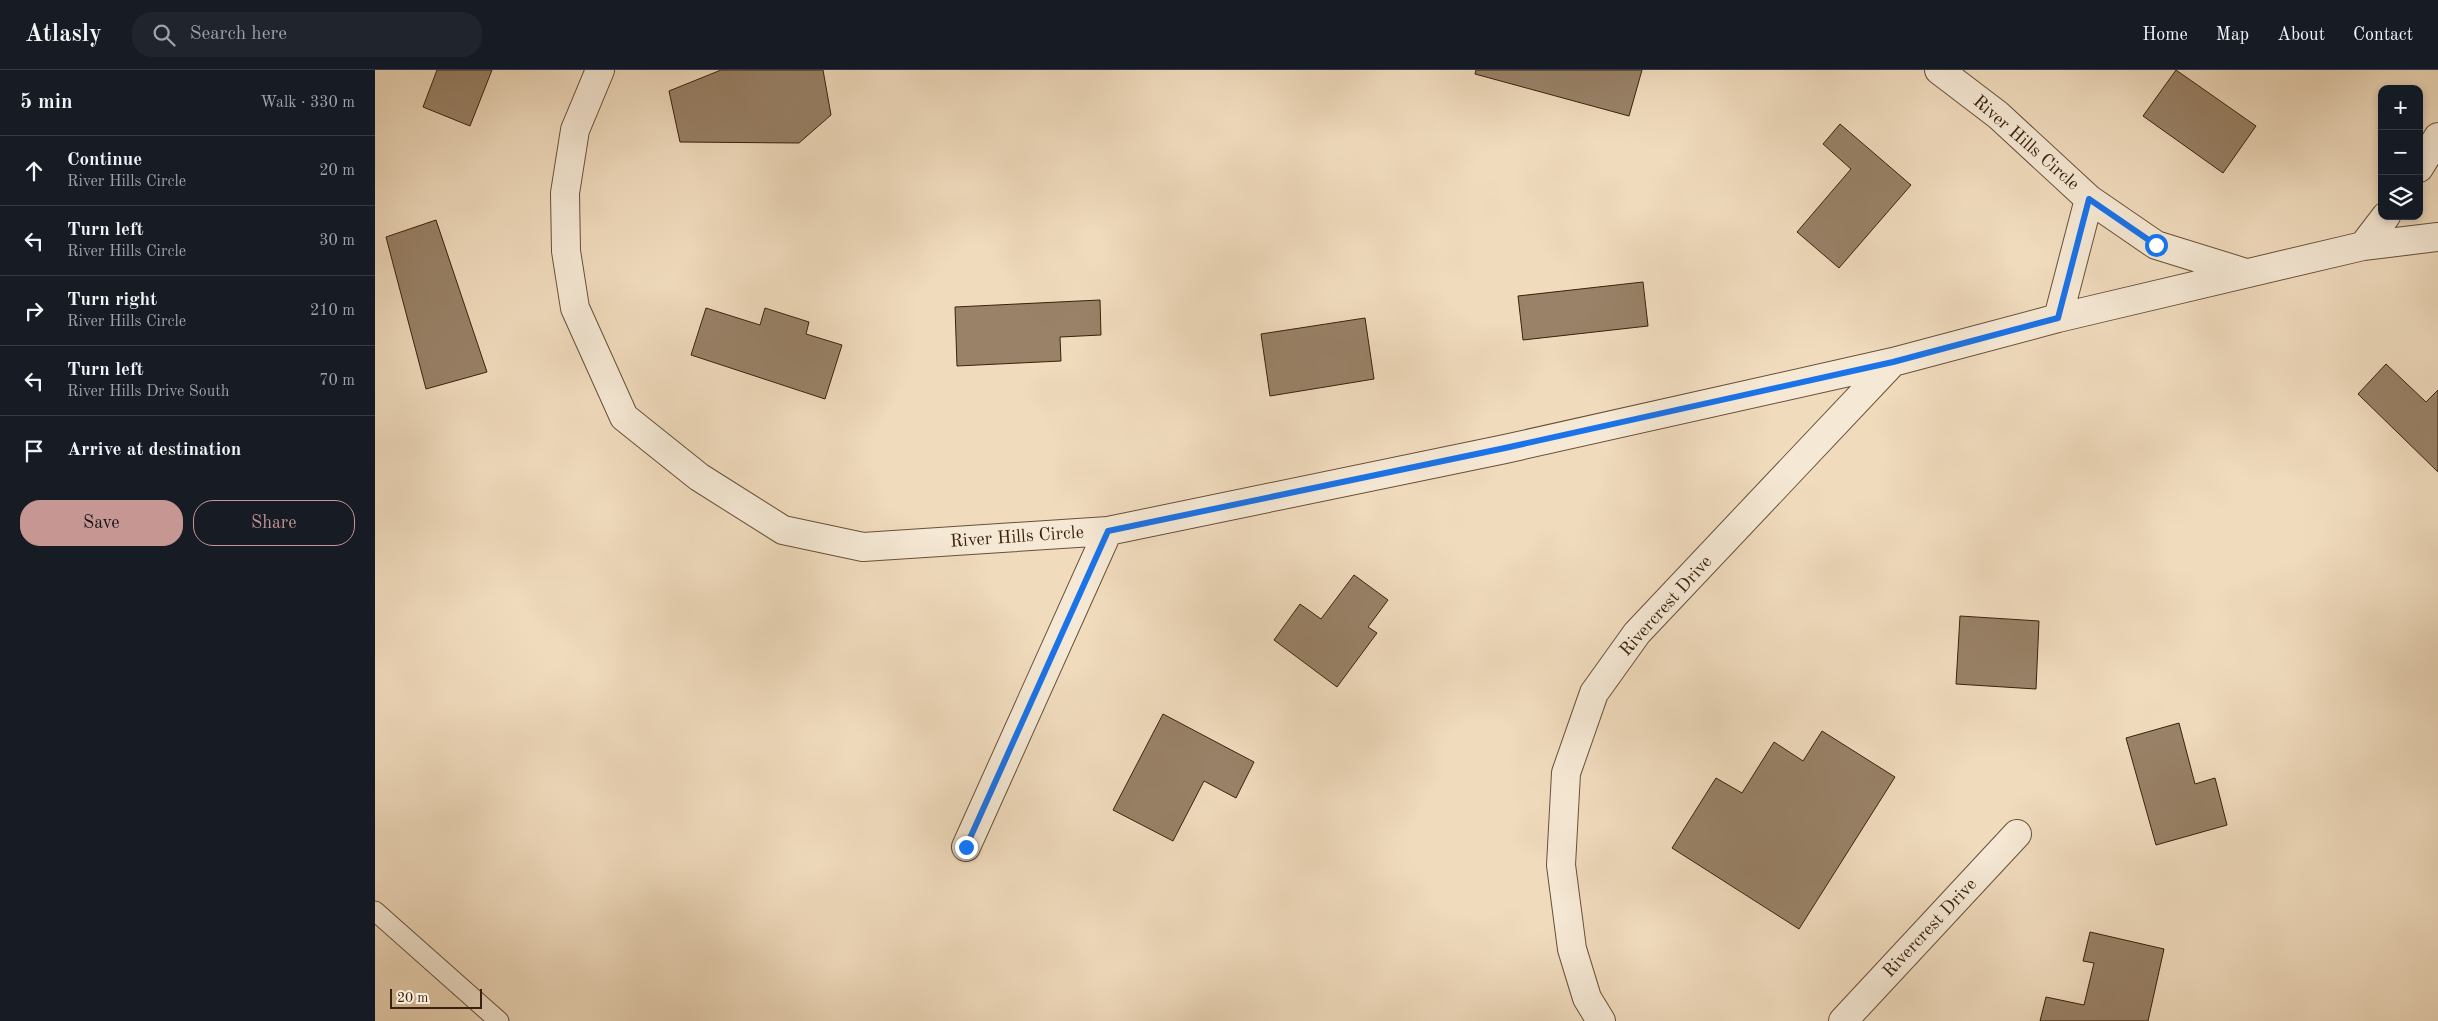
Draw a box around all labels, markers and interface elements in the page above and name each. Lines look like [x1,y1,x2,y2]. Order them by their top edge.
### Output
search box [132,12,482,57]
icon: search [150,21,178,49]
text: Atlasly [25,23,102,47]
text: Search here [190,25,287,44]
text: Home [2142,26,2188,44]
text: Map [2216,26,2249,44]
text: About [2277,26,2325,44]
text: Contact [2353,26,2413,44]
map controls [2378,85,2423,220]
button: + [2378,85,2423,130]
text: 5 min [20,92,73,113]
street label: River Hills Circle [1970,92,2082,194]
text: Walk · 330 m [260,95,355,111]
button: − [2378,130,2423,175]
text: Continue [67,151,142,170]
icon: ahead [20,157,48,185]
text: 20 m [319,163,355,179]
text: River Hills Circle [67,174,186,190]
button: layers [2378,175,2423,220]
text: Turn left [67,221,144,240]
icon: left [20,227,48,255]
text: 30 m [319,233,355,249]
route start [2145,234,2168,257]
text: River Hills Circle [67,244,186,260]
text: Turn right [67,291,157,310]
icon: right [20,297,48,325]
text: 210 m [310,303,355,319]
text: River Hills Circle [67,314,186,330]
text: Turn left [67,361,144,380]
icon: left [20,367,48,395]
text: 70 m [319,373,355,389]
text: River Hills Drive South [67,384,230,400]
icon: arrive [20,437,48,465]
text: Arrive at destination [67,441,241,460]
button: Save [20,500,183,546]
button: Share [193,500,355,546]
street label: River Hills Circle [950,523,1084,551]
street label: Rivercrest Drive [1616,552,1716,660]
route end [955,836,978,859]
street label: Rivercrest Drive [1880,875,1980,981]
scale bar [390,986,483,1009]
text: 20 m [397,991,428,1005]

